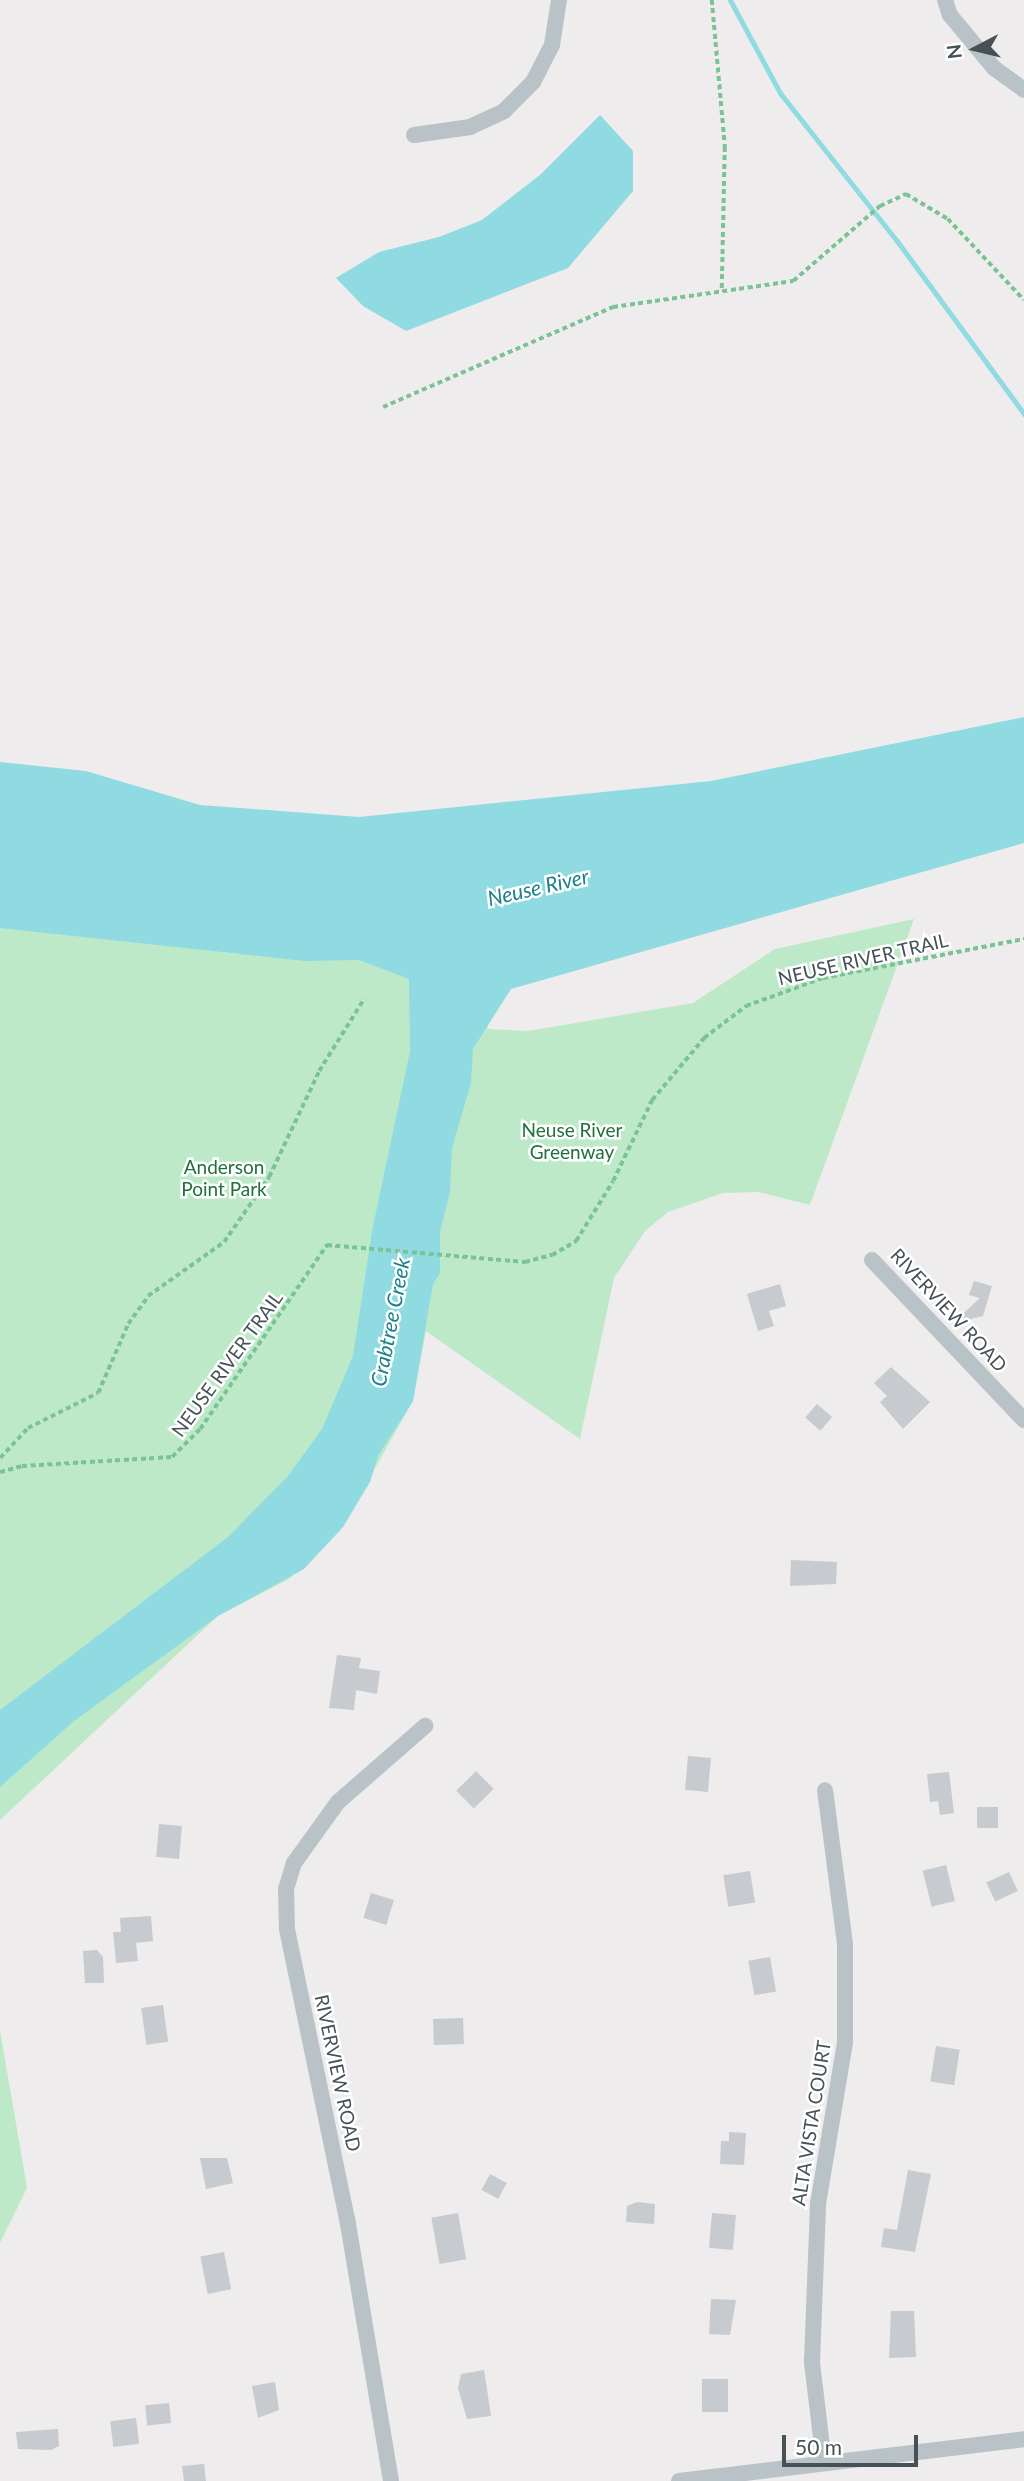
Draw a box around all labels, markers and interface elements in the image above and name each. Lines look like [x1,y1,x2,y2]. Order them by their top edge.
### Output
north arrow [940,14,1010,84]
text: N [941,43,966,60]
water label: Neuse River [485,863,591,911]
street label: NEUSE RIVER TRAIL [775,928,951,990]
park label: Neuse River Greenway [522,1119,622,1163]
park label: Anderson Point Park [181,1156,267,1200]
street label: RIVERVIEW ROAD [886,1244,1012,1376]
water label: Crabtree Creek [365,1256,415,1388]
street label: NEUSE RIVER TRAIL [166,1287,288,1441]
street label: RIVERVIEW ROAD [310,1992,366,2154]
street label: ALTA VISTA COURT [787,2038,835,2208]
scale bar [786,2422,922,2466]
text: 50 m [795,2434,842,2459]

